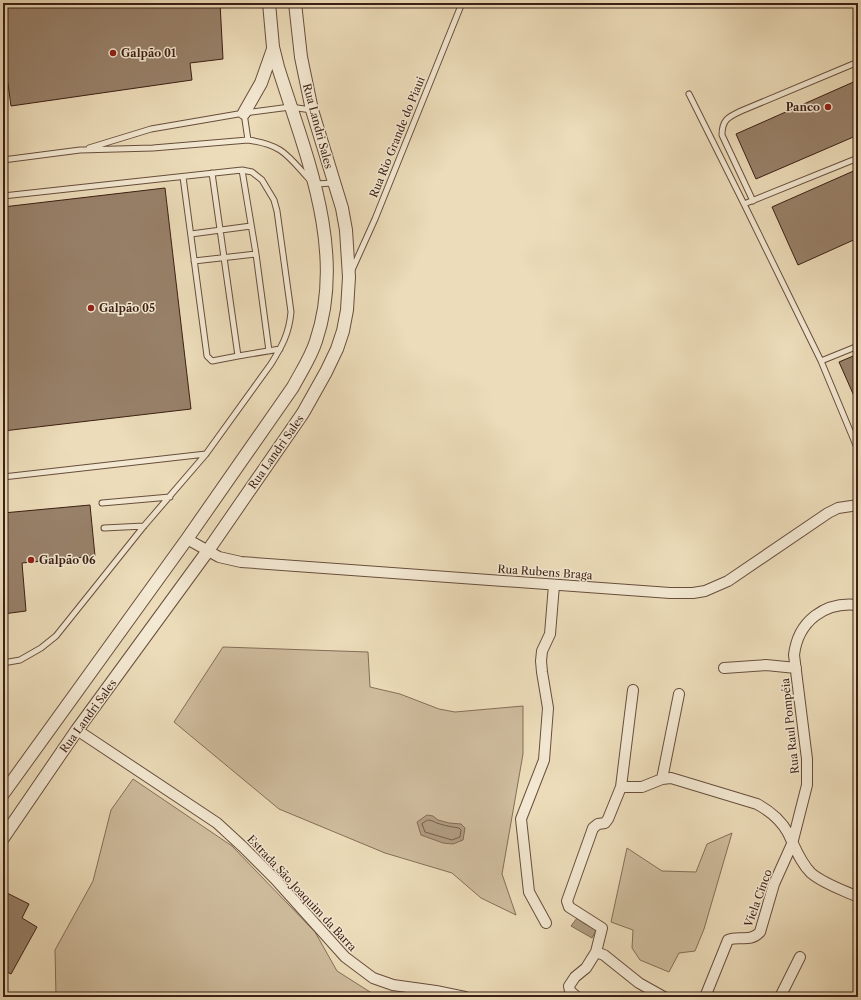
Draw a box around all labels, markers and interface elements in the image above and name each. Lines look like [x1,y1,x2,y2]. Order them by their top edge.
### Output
place label: Galpão 01 [121,46,176,60]
marker: Galpão 01 [108,48,118,58]
street label: Rua Rio Grande do Piaui [366,74,428,200]
street label: Rua Landri Sales [300,82,336,170]
place label: Panco [786,100,820,114]
marker: Panco [823,102,833,112]
place label: Galpão 05 [99,301,155,315]
marker: Galpão 05 [86,303,96,313]
street label: Rua Landri Sales [245,412,307,492]
place label: Galpão 06 [39,553,96,567]
marker: Galpão 06 [26,555,36,565]
street label: Rua Rubens Braga [497,562,593,582]
street label: Rua Landri Sales [57,676,119,756]
street label: Rua Raul Pompéia [778,677,802,775]
street label: Estrada São Joaquim da Barra [244,832,360,954]
street label: Viela Cinco [741,867,775,930]

